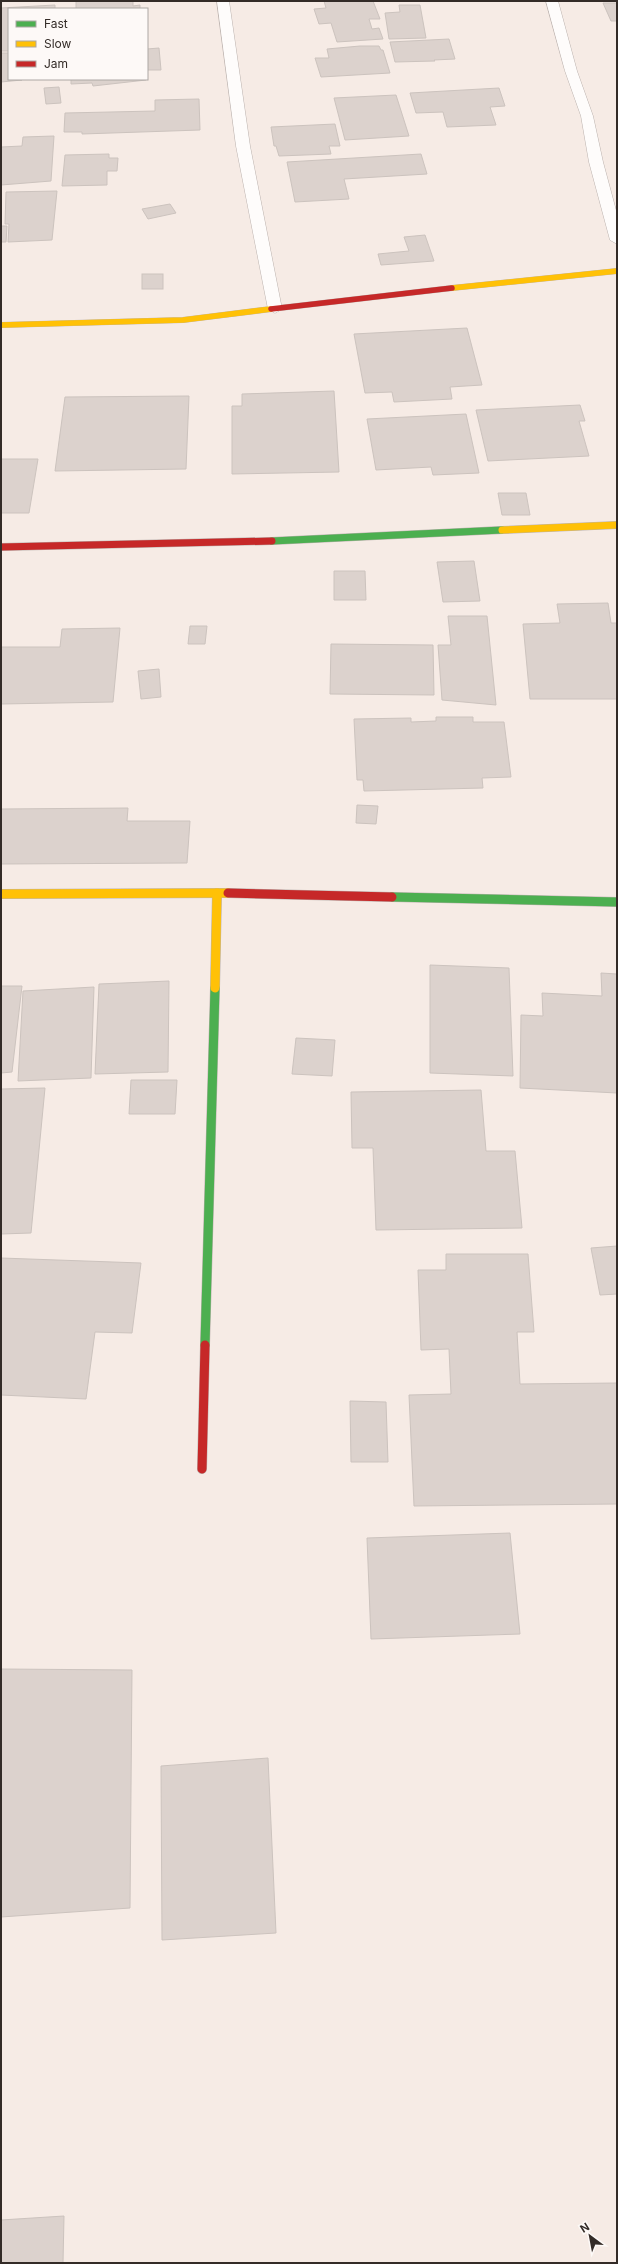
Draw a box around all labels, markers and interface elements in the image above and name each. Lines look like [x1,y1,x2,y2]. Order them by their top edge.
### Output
legend [8,8,148,80]
text: Fast [44,16,68,31]
text: Slow [44,36,72,51]
text: Jam [44,56,68,71]
north arrow [570,2216,610,2256]
text: N [577,2219,592,2236]

